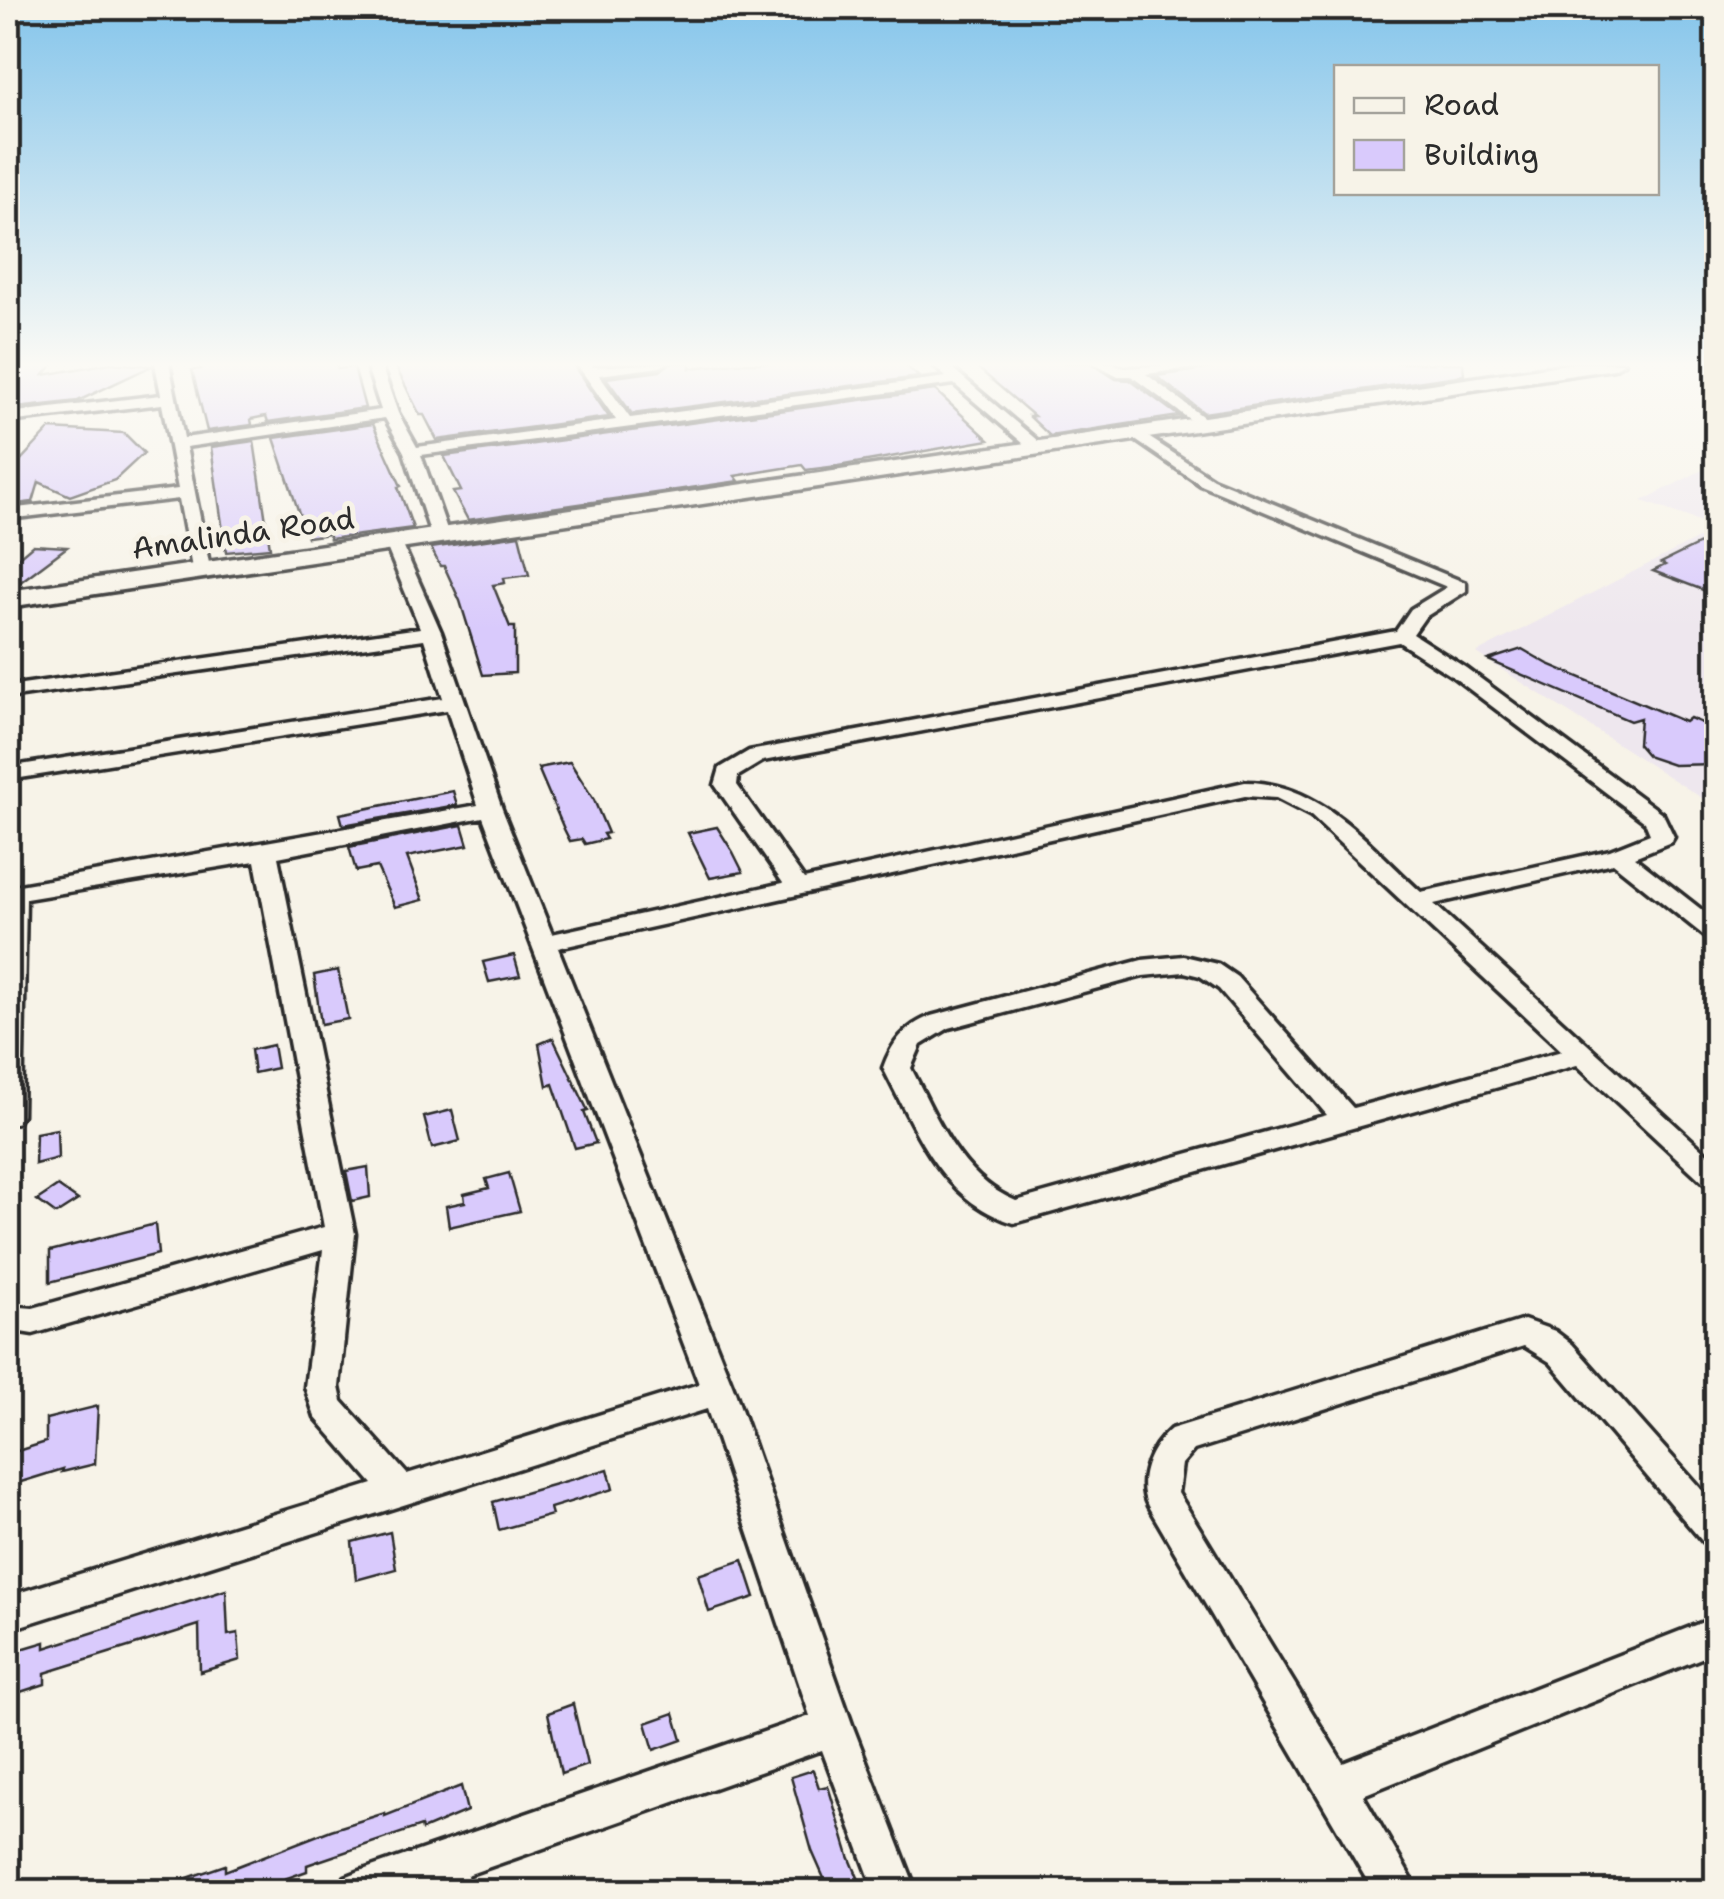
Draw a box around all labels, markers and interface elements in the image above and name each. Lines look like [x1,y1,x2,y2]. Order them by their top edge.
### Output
legend [1334,65,1659,195]
text: Road [1424,84,1499,125]
text: Building [1424,134,1539,175]
street label: Amalinda Road [129,497,357,569]

